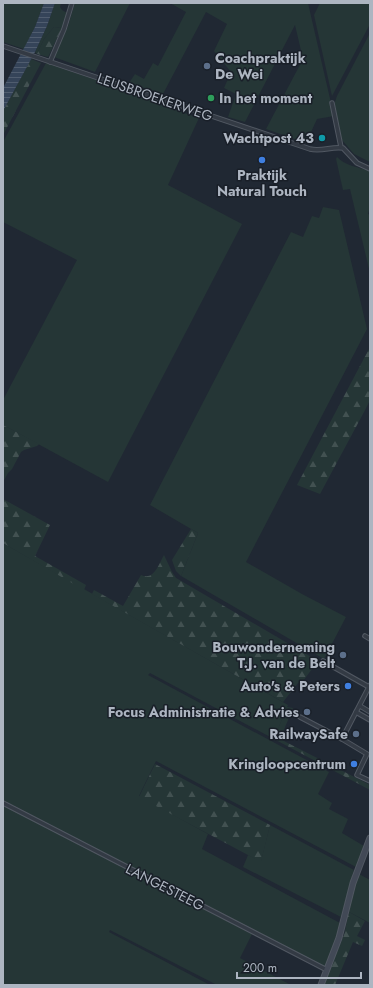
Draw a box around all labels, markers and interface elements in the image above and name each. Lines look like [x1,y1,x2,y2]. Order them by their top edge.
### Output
place label: Coachpraktijk De Wei [215,48,306,84]
marker: Coachpraktijk De Wei [202,61,212,71]
street label: LEUSBROEKERWEG [95,68,215,126]
place label: In het moment [219,88,313,108]
marker: In het moment [206,93,216,103]
place label: Wachtpost 43 [223,128,314,148]
marker: Wachtpost 43 [317,133,327,143]
marker: Praktijk Natural Touch [257,155,267,165]
place label: Praktijk Natural Touch [217,165,307,201]
place label: Bouwonderneming T.J. van de Belt [212,637,336,673]
marker: Bouwonderneming T.J. van de Belt [338,650,348,660]
place label: Auto's & Peters [240,676,341,696]
marker: Auto's & Peters [343,681,353,691]
place label: Focus Administratie & Advies [108,702,300,722]
marker: Focus Administratie & Advies [302,707,312,717]
place label: RailwaySafe [269,724,348,744]
marker: RailwaySafe [351,729,361,739]
place label: Kringloopcentrum [228,754,346,774]
marker: Kringloopcentrum [349,759,359,769]
street label: LANGESTEEG [122,859,208,915]
scale bar [237,954,361,980]
text: 200 m [243,959,277,977]

